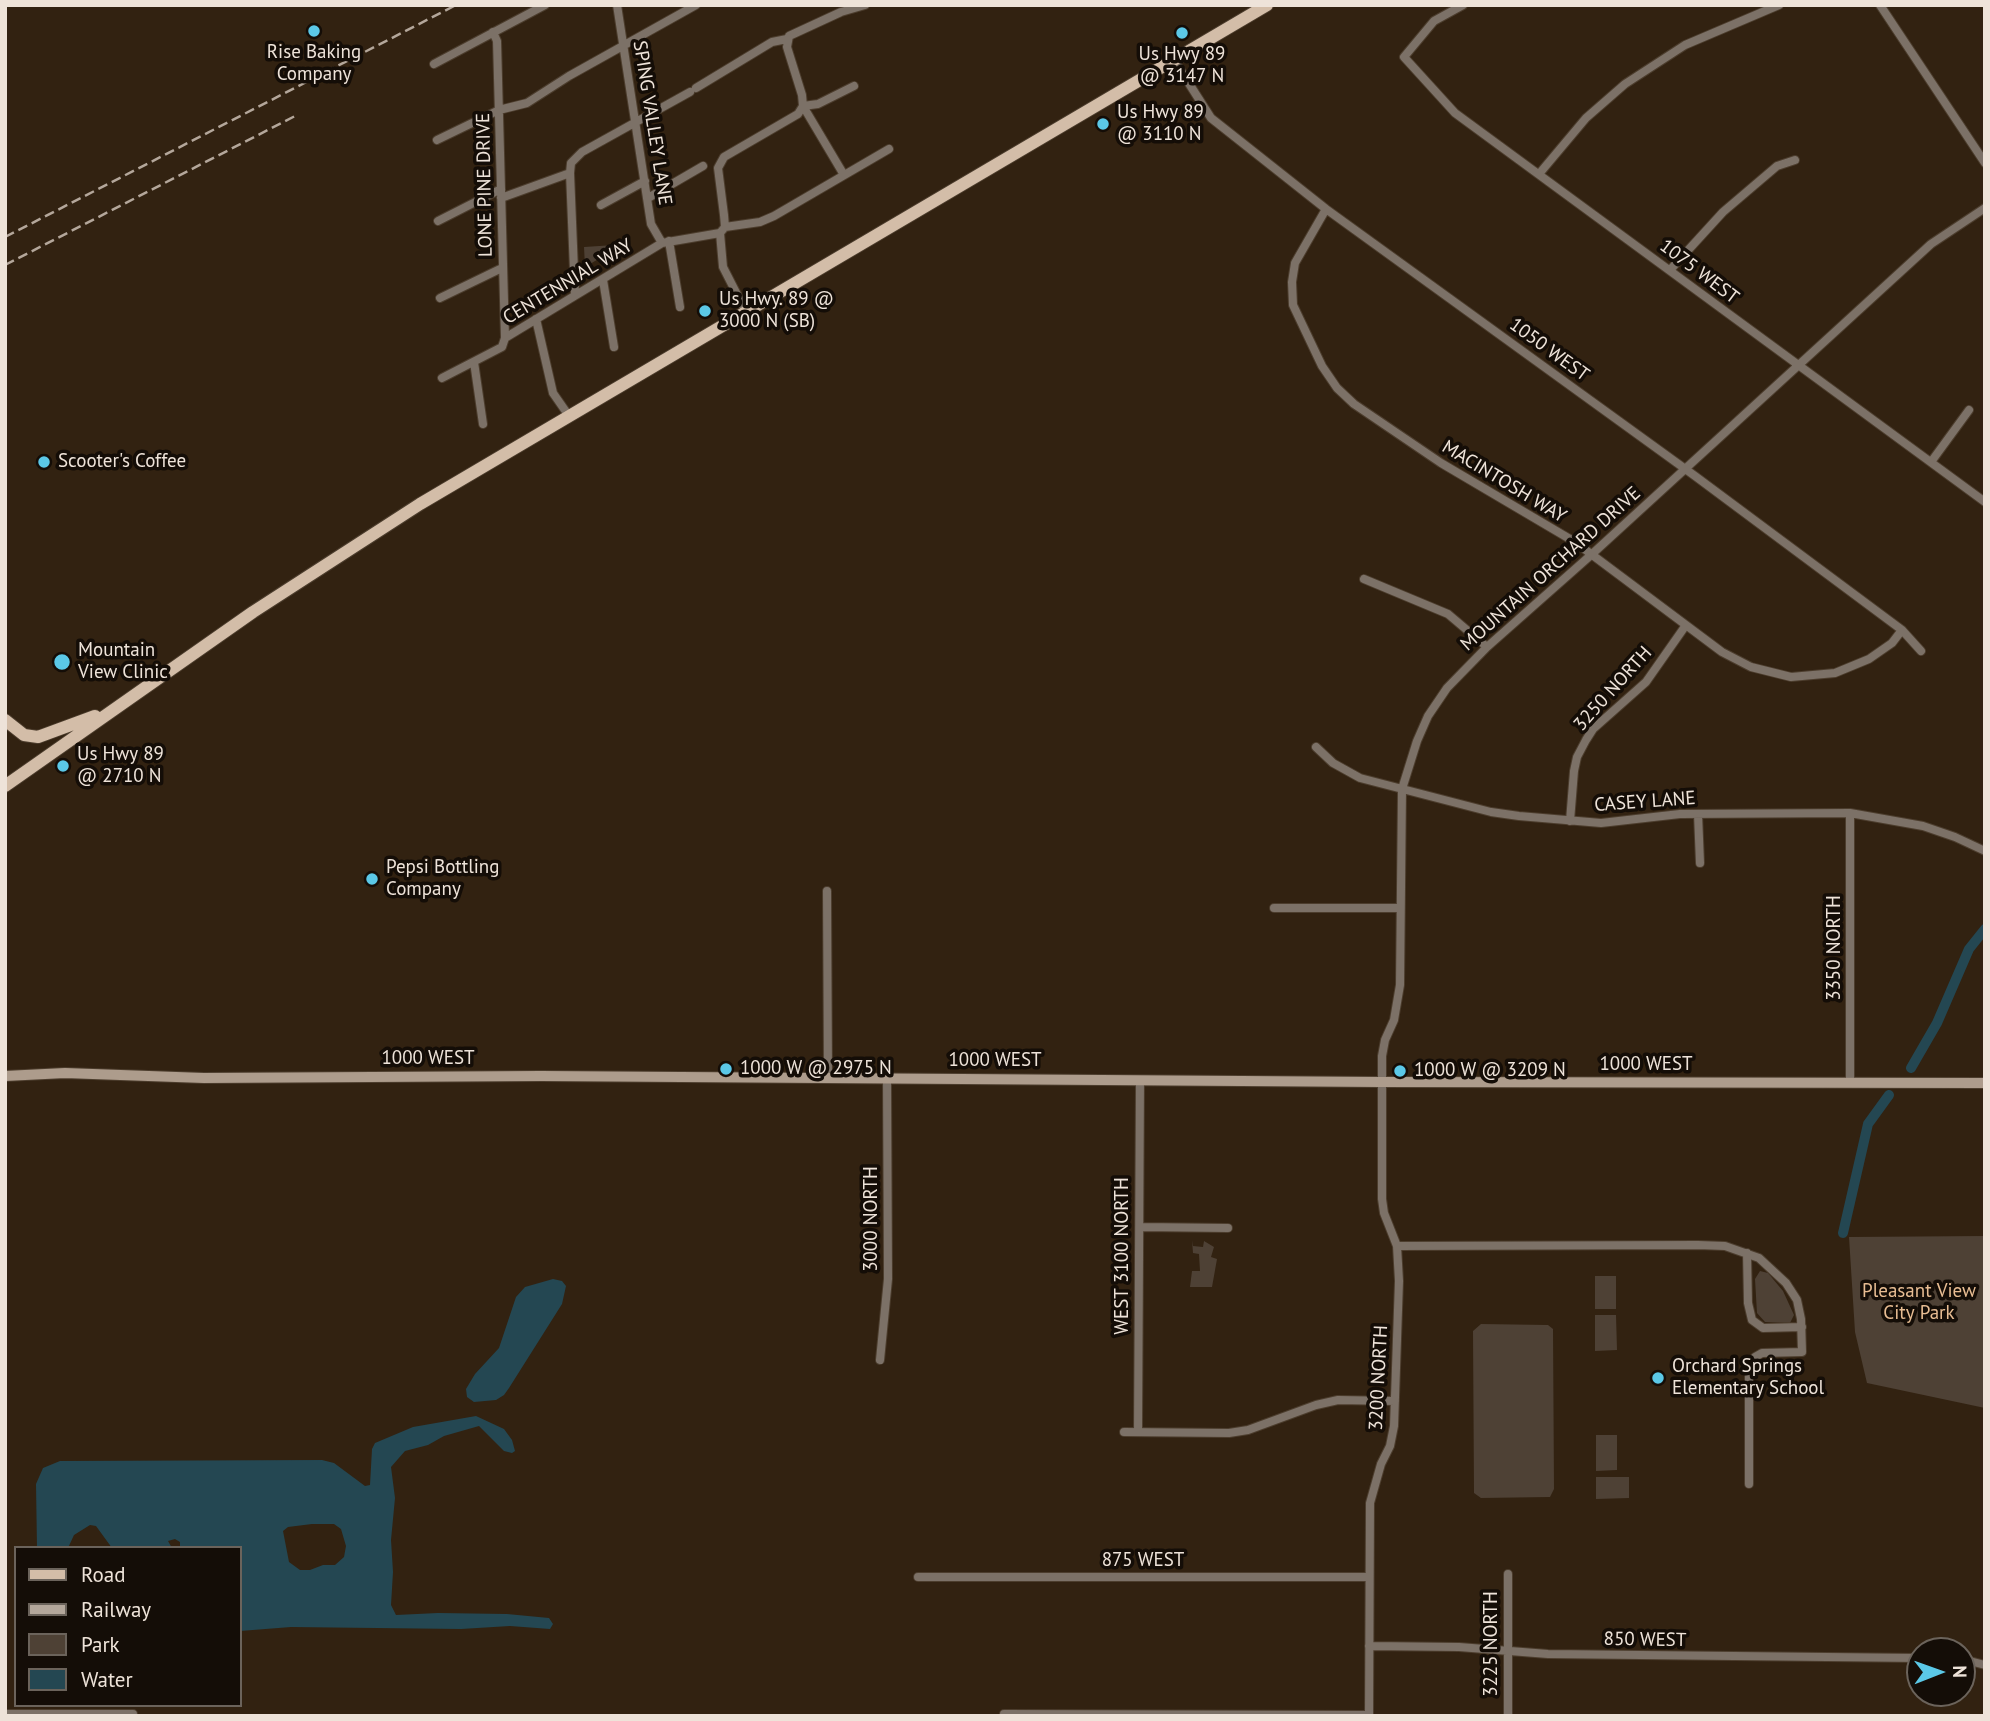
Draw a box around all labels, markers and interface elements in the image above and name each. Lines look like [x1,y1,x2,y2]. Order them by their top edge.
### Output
marker: Rise Baking Company [306,23,322,39]
marker: Us Hwy 89 @ 3147 N [1174,25,1190,41]
street label: SPING VALLEY LANE [628,39,676,207]
place label: Rise Baking Company [267,42,361,86]
place label: Us Hwy 89 @ 3147 N [1139,44,1225,88]
place label: Us Hwy 89 @ 3110 N [1117,102,1204,146]
street label: LONE PINE DRIVE [472,113,498,257]
marker: Us Hwy 89 @ 3110 N [1095,116,1111,132]
street label: CENTENNIAL WAY [499,234,637,330]
street label: 1075 WEST [1655,235,1743,309]
place label: Us Hwy. 89 @ 3000 N (SB) [719,289,834,333]
marker: Us Hwy. 89 @ 3000 N (SB) [697,303,713,319]
street label: 1050 WEST [1505,313,1593,387]
street label: MACINTOSH WAY [1438,436,1570,528]
place label: Scooter's Coffee [58,451,186,473]
marker: Scooter's Coffee [36,454,52,470]
street label: MOUNTAIN ORCHARD DRIVE [1456,482,1646,656]
place label: Mountain View Clinic [78,640,168,684]
street label: 3250 NORTH [1569,642,1657,736]
marker: Mountain View Clinic [52,652,72,672]
place label: Us Hwy 89 @ 2710 N [77,744,164,788]
marker: Us Hwy 89 @ 2710 N [55,758,71,774]
street label: CASEY LANE [1594,787,1696,817]
place label: Pepsi Bottling Company [386,857,499,901]
marker: Pepsi Bottling Company [364,871,380,887]
street label: 3350 NORTH [1824,895,1846,1001]
street label: 1000 WEST [381,1048,475,1070]
street label: 1000 WEST [948,1050,1042,1072]
street label: 1000 WEST [1599,1054,1693,1076]
place label: 1000 W @ 2975 N [740,1058,892,1080]
place label: 1000 W @ 3209 N [1414,1060,1566,1082]
marker: 1000 W @ 2975 N [718,1061,734,1077]
marker: 1000 W @ 3209 N [1392,1063,1408,1079]
street label: 3000 NORTH [861,1166,883,1272]
street label: WEST 3100 NORTH [1112,1177,1134,1335]
park label: Pleasant View City Park [1862,1281,1976,1325]
street label: 3200 NORTH [1365,1325,1393,1431]
place label: Orchard Springs Elementary School [1672,1356,1824,1400]
marker: Orchard Springs Elementary School [1650,1370,1666,1386]
legend [14,1546,242,1707]
street label: 875 WEST [1102,1550,1184,1572]
text: Road [81,1561,125,1588]
street label: 3225 NORTH [1481,1591,1503,1697]
text: Railway [81,1596,151,1623]
street label: 850 WEST [1603,1628,1687,1652]
text: Park [81,1631,120,1658]
north arrow [1906,1637,1976,1707]
text: N [1948,1665,1972,1678]
text: Water [81,1666,133,1693]

